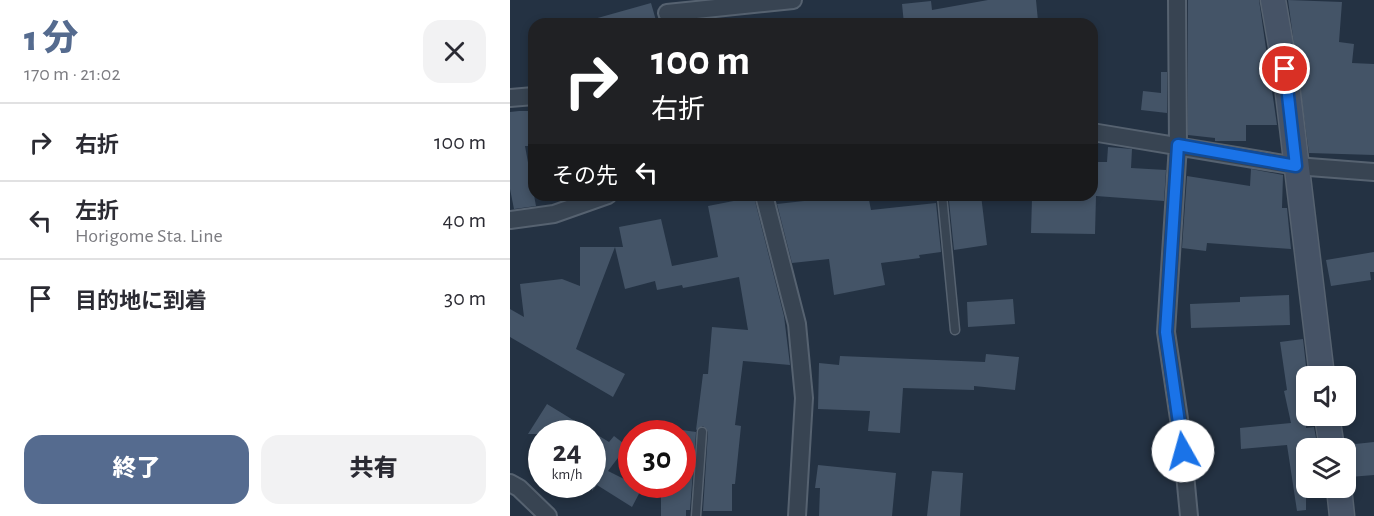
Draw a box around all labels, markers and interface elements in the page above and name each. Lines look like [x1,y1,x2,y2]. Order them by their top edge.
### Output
button: close [423,20,486,83]
text: 1 分 [24,21,78,57]
text: 100 m [651,40,750,82]
icon: right [552,42,630,120]
pin [1259,43,1310,94]
icon: arrive [1268,52,1301,85]
text: 170 m · 21:02 [24,64,120,84]
text: 右折 [651,96,705,123]
icon: right [24,126,57,159]
text: 100 m [434,131,486,153]
text: 右折 [75,134,119,156]
icon: left [630,156,663,189]
text: その先 [552,165,618,187]
text: 左折 [75,200,119,222]
icon: left [24,204,57,237]
text: 40 m [443,209,486,231]
text: Horigome Sta. Line [75,226,223,246]
icon: arrive [24,282,57,315]
text: 30 m [444,287,486,309]
text: 目的地に到着 [75,290,207,312]
map controls [1296,366,1356,498]
button: sound [1296,366,1356,426]
position arrow [1151,419,1215,483]
speed limit sign: 30 [618,420,696,498]
button: 終了 [24,435,249,504]
button: 共有 [261,435,486,504]
text: 24 [552,437,582,467]
button: layers [1296,438,1356,498]
text: km/h [552,467,582,482]

